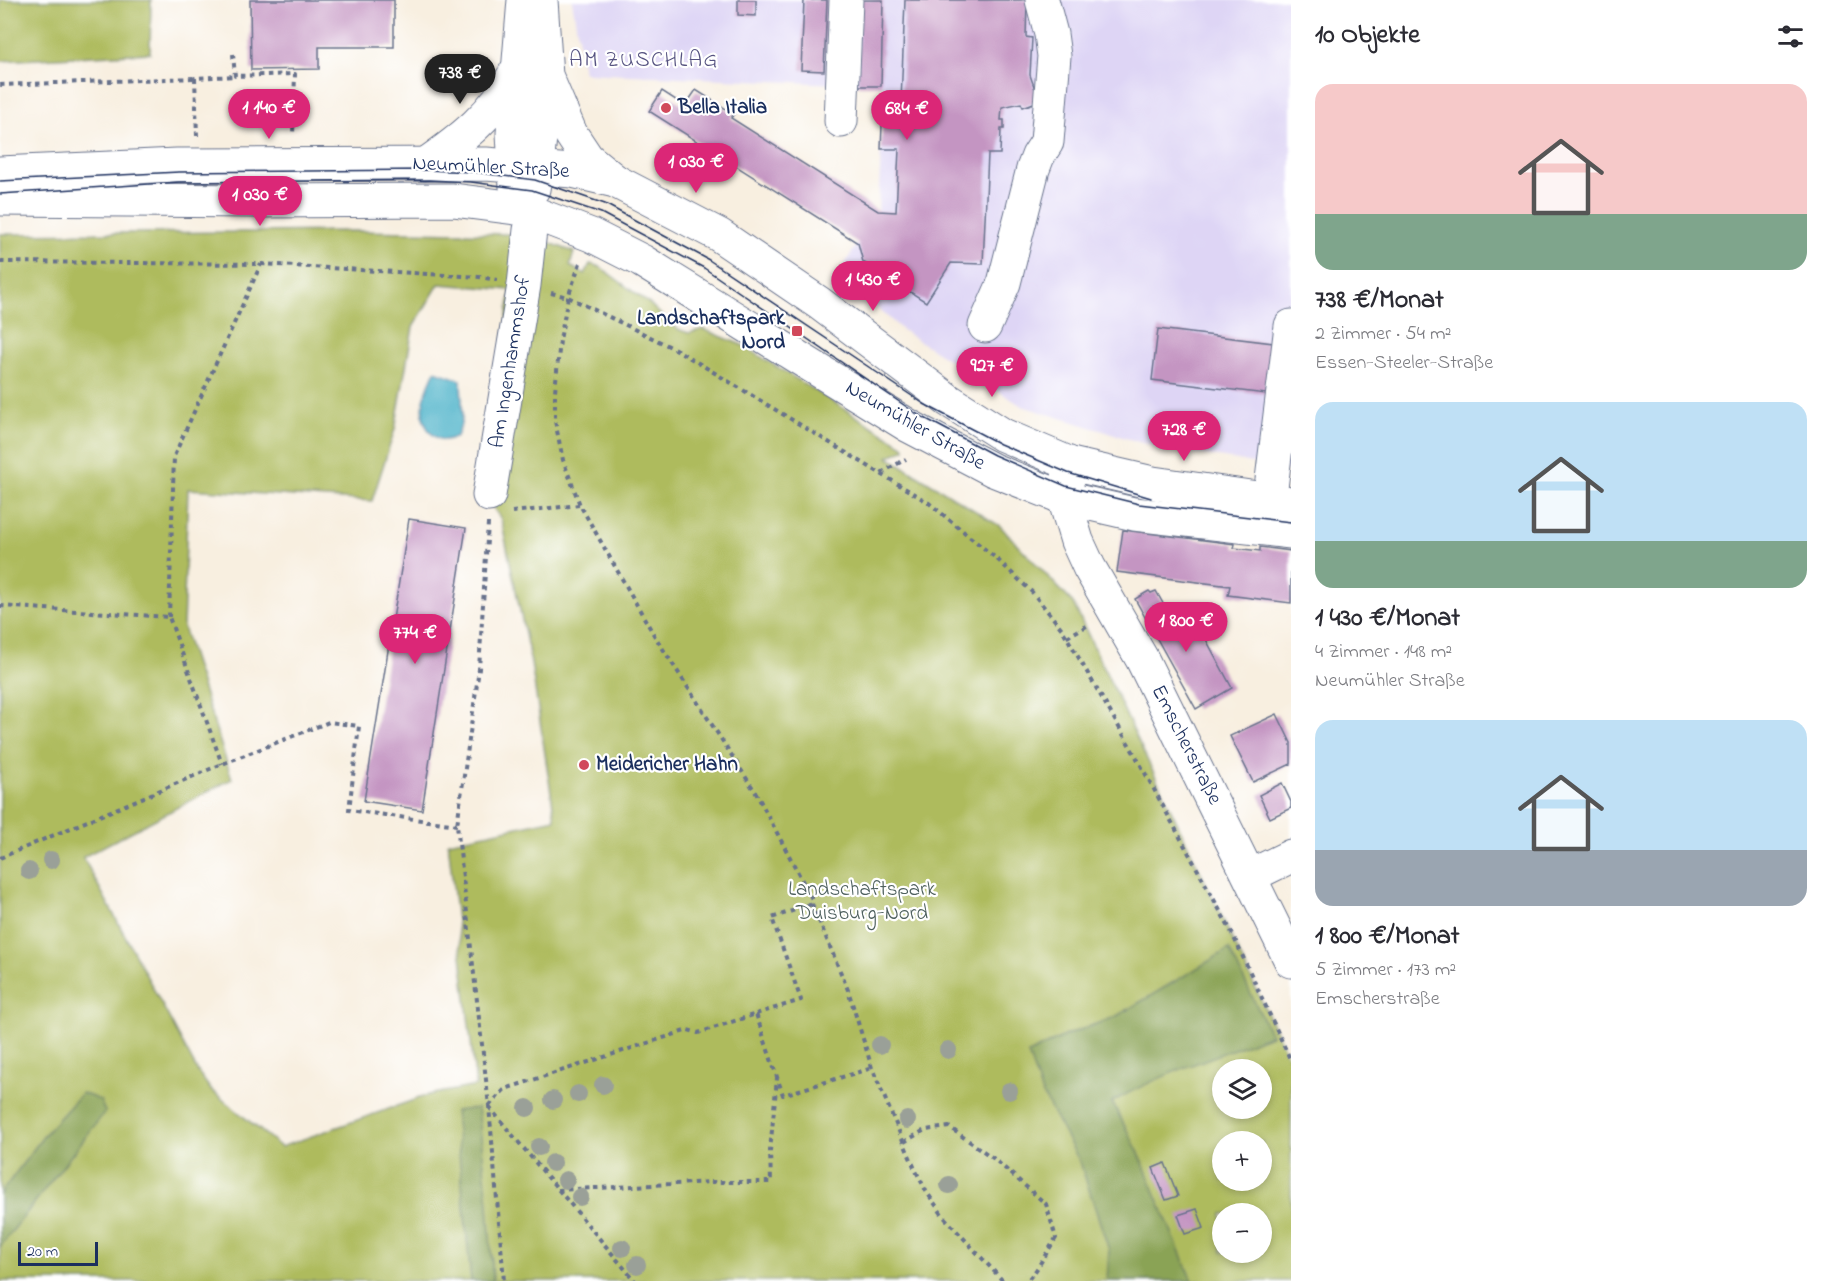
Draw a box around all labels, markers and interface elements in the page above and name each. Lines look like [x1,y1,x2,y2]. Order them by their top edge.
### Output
text: 10 Objekte [1315,17,1420,55]
icon: filters [1774,20,1807,53]
district label: AM ZUSCHLAG [569,45,719,77]
pin: 738 € [418,54,502,105]
text: 738 € [439,59,481,88]
pin: 1 140 € [214,89,324,140]
pin: 684 € [865,90,949,141]
place label: Bella Italia [677,93,767,123]
text: 1 140 € [242,94,296,123]
text: 684 € [885,95,929,124]
marker: Bella Italia [659,101,673,115]
icon: home [1507,123,1615,231]
pin: 1 030 € [641,143,751,194]
text: 1 030 € [668,148,724,177]
street label: Neumühler Straße [412,149,571,187]
pin: 1 030 € [205,176,315,227]
text: 1 030 € [232,181,288,210]
pin: 1 430 € [818,261,928,312]
text: 1 430 € [845,266,901,295]
street label: Am Ingenhammshof [483,273,541,451]
text: 738 €/Monat [1315,282,1444,320]
place label: Landschaftspark Nord [637,304,786,358]
text: 2 Zimmer · 54 m² [1315,320,1452,349]
marker: Landschaftspark Nord [790,324,804,338]
pin: 927 € [950,347,1034,398]
text: Essen-Steeler-Straße [1315,349,1493,378]
text: 927 € [970,352,1014,381]
street label: Neumühler Straße [839,374,991,479]
pin: 728 € [1142,411,1226,462]
text: 728 € [1162,416,1206,445]
icon: home [1507,441,1615,549]
text: 1 430 €/Monat [1315,600,1460,638]
pin: 1 800 € [1131,602,1241,653]
text: 1 800 € [1158,607,1214,636]
pin: 774 € [373,614,457,665]
text: 774 € [393,619,437,648]
text: 4 Zimmer · 148 m² [1315,638,1452,667]
text: Neumühler Straße [1315,667,1465,696]
street label: Emscherstraße [1143,680,1229,811]
place label: Meidericher Hahn [596,750,738,780]
marker: Meidericher Hahn [577,758,591,772]
icon: home [1507,759,1615,867]
park label: Landschaftspark Duisburg-Nord [788,875,937,931]
text: 1 800 €/Monat [1315,918,1460,956]
text: 5 Zimmer · 173 m² [1315,956,1456,985]
text: Emscherstraße [1315,985,1440,1014]
map controls [1212,1059,1272,1263]
button: layers [1212,1059,1272,1119]
button: + [1212,1131,1272,1191]
button: − [1212,1203,1272,1263]
scale bar [18,1239,98,1266]
text: 20 m [27,1240,58,1264]

